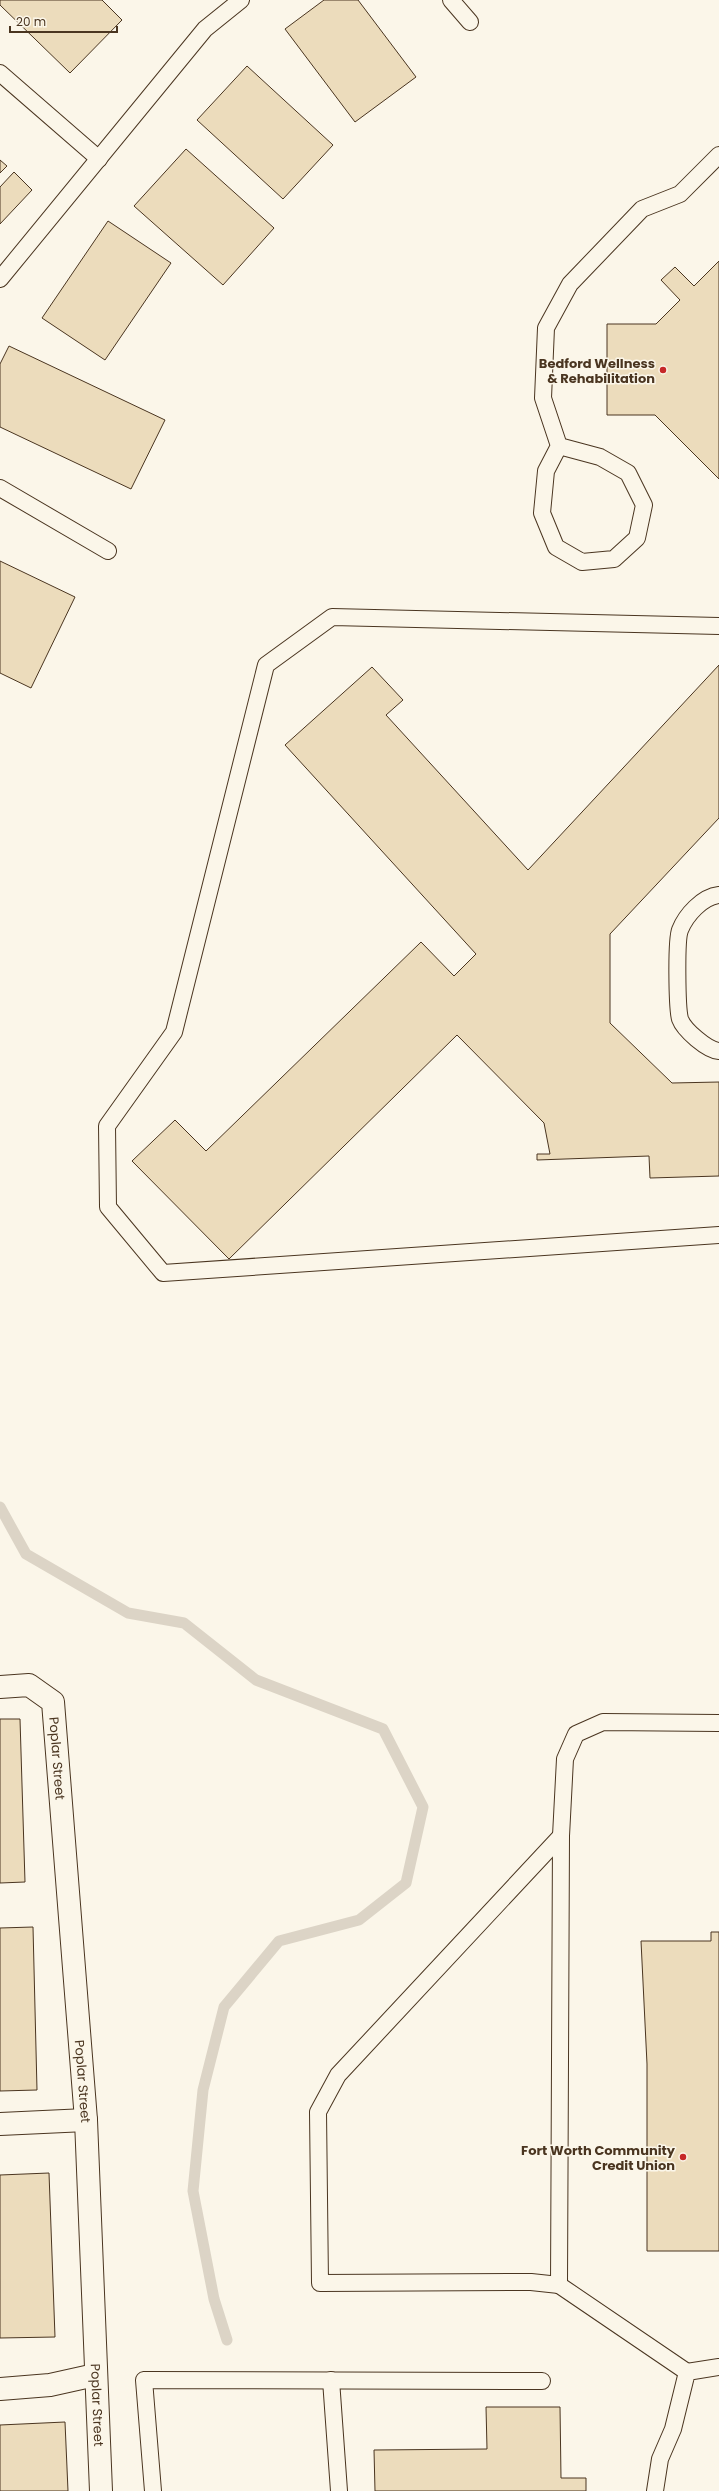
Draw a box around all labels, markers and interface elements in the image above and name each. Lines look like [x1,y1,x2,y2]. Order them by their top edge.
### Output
scale bar [10,8,117,34]
text: 20 m [16,13,46,30]
place label: Bedford Wellness & Rehabilitation [539,354,655,388]
marker: Bedford Wellness & Rehabilitation [658,365,668,375]
street label: Poplar Street [45,1716,70,1801]
street label: Poplar Street [70,2039,96,2123]
place label: Fort Worth Community Credit Union [521,2141,676,2175]
marker: Fort Worth Community Credit Union [678,2152,688,2162]
street label: Poplar Street [86,2363,109,2447]

